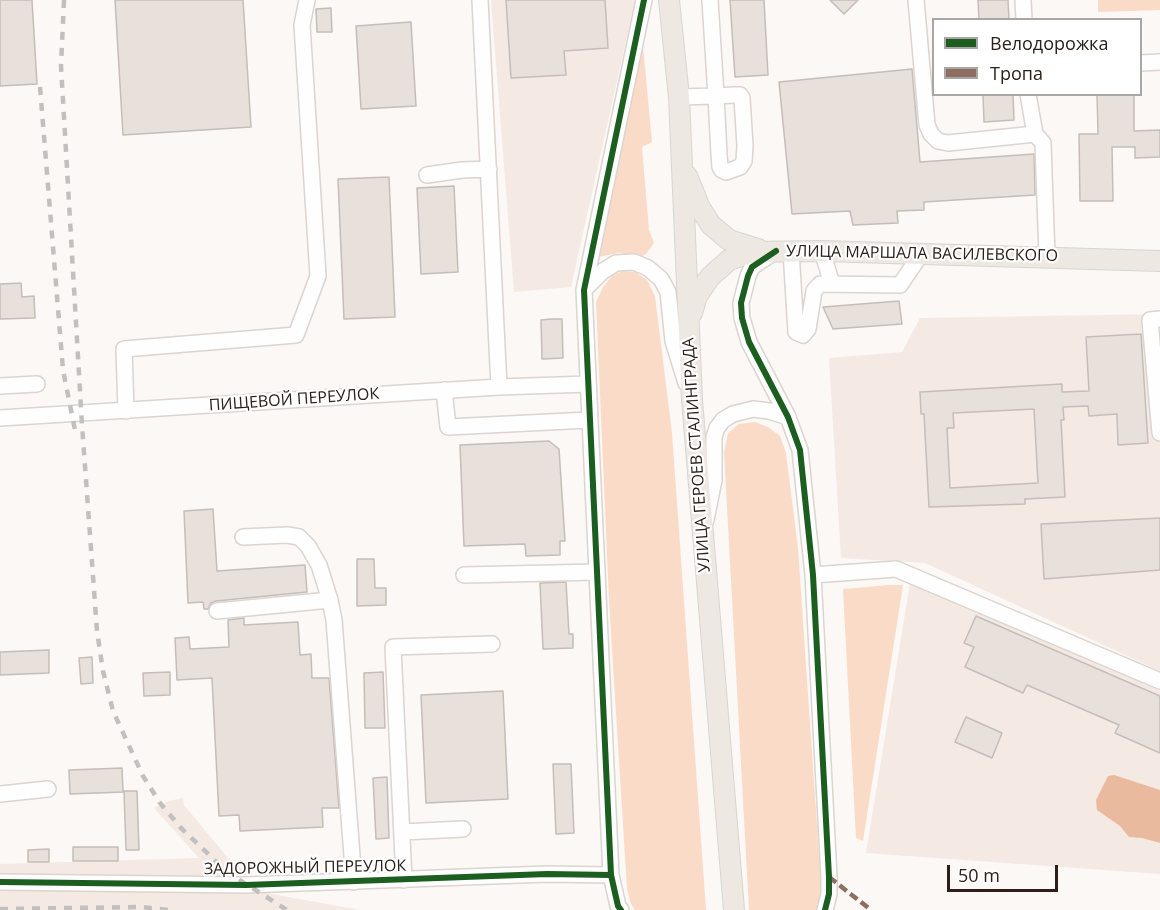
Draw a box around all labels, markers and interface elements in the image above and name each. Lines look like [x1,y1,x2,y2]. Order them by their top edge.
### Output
legend [932,18,1142,96]
text: Велодорожка [990,31,1108,55]
text: Тропа [990,61,1043,85]
street label: УЛИЦА МАРШАЛА ВАСИЛЕВСКОГО [786,242,1058,266]
street label: УЛИЦА ГЕРОЕВ СТАЛИНГРАДА [679,337,715,573]
street label: ПИЩЕВОЙ ПЕРЕУЛОК [208,384,380,416]
scale bar [950,853,1061,891]
street label: ЗАДОРОЖНЫЙ ПЕРЕУЛОК [204,857,406,879]
text: 50 m [958,863,1000,887]

